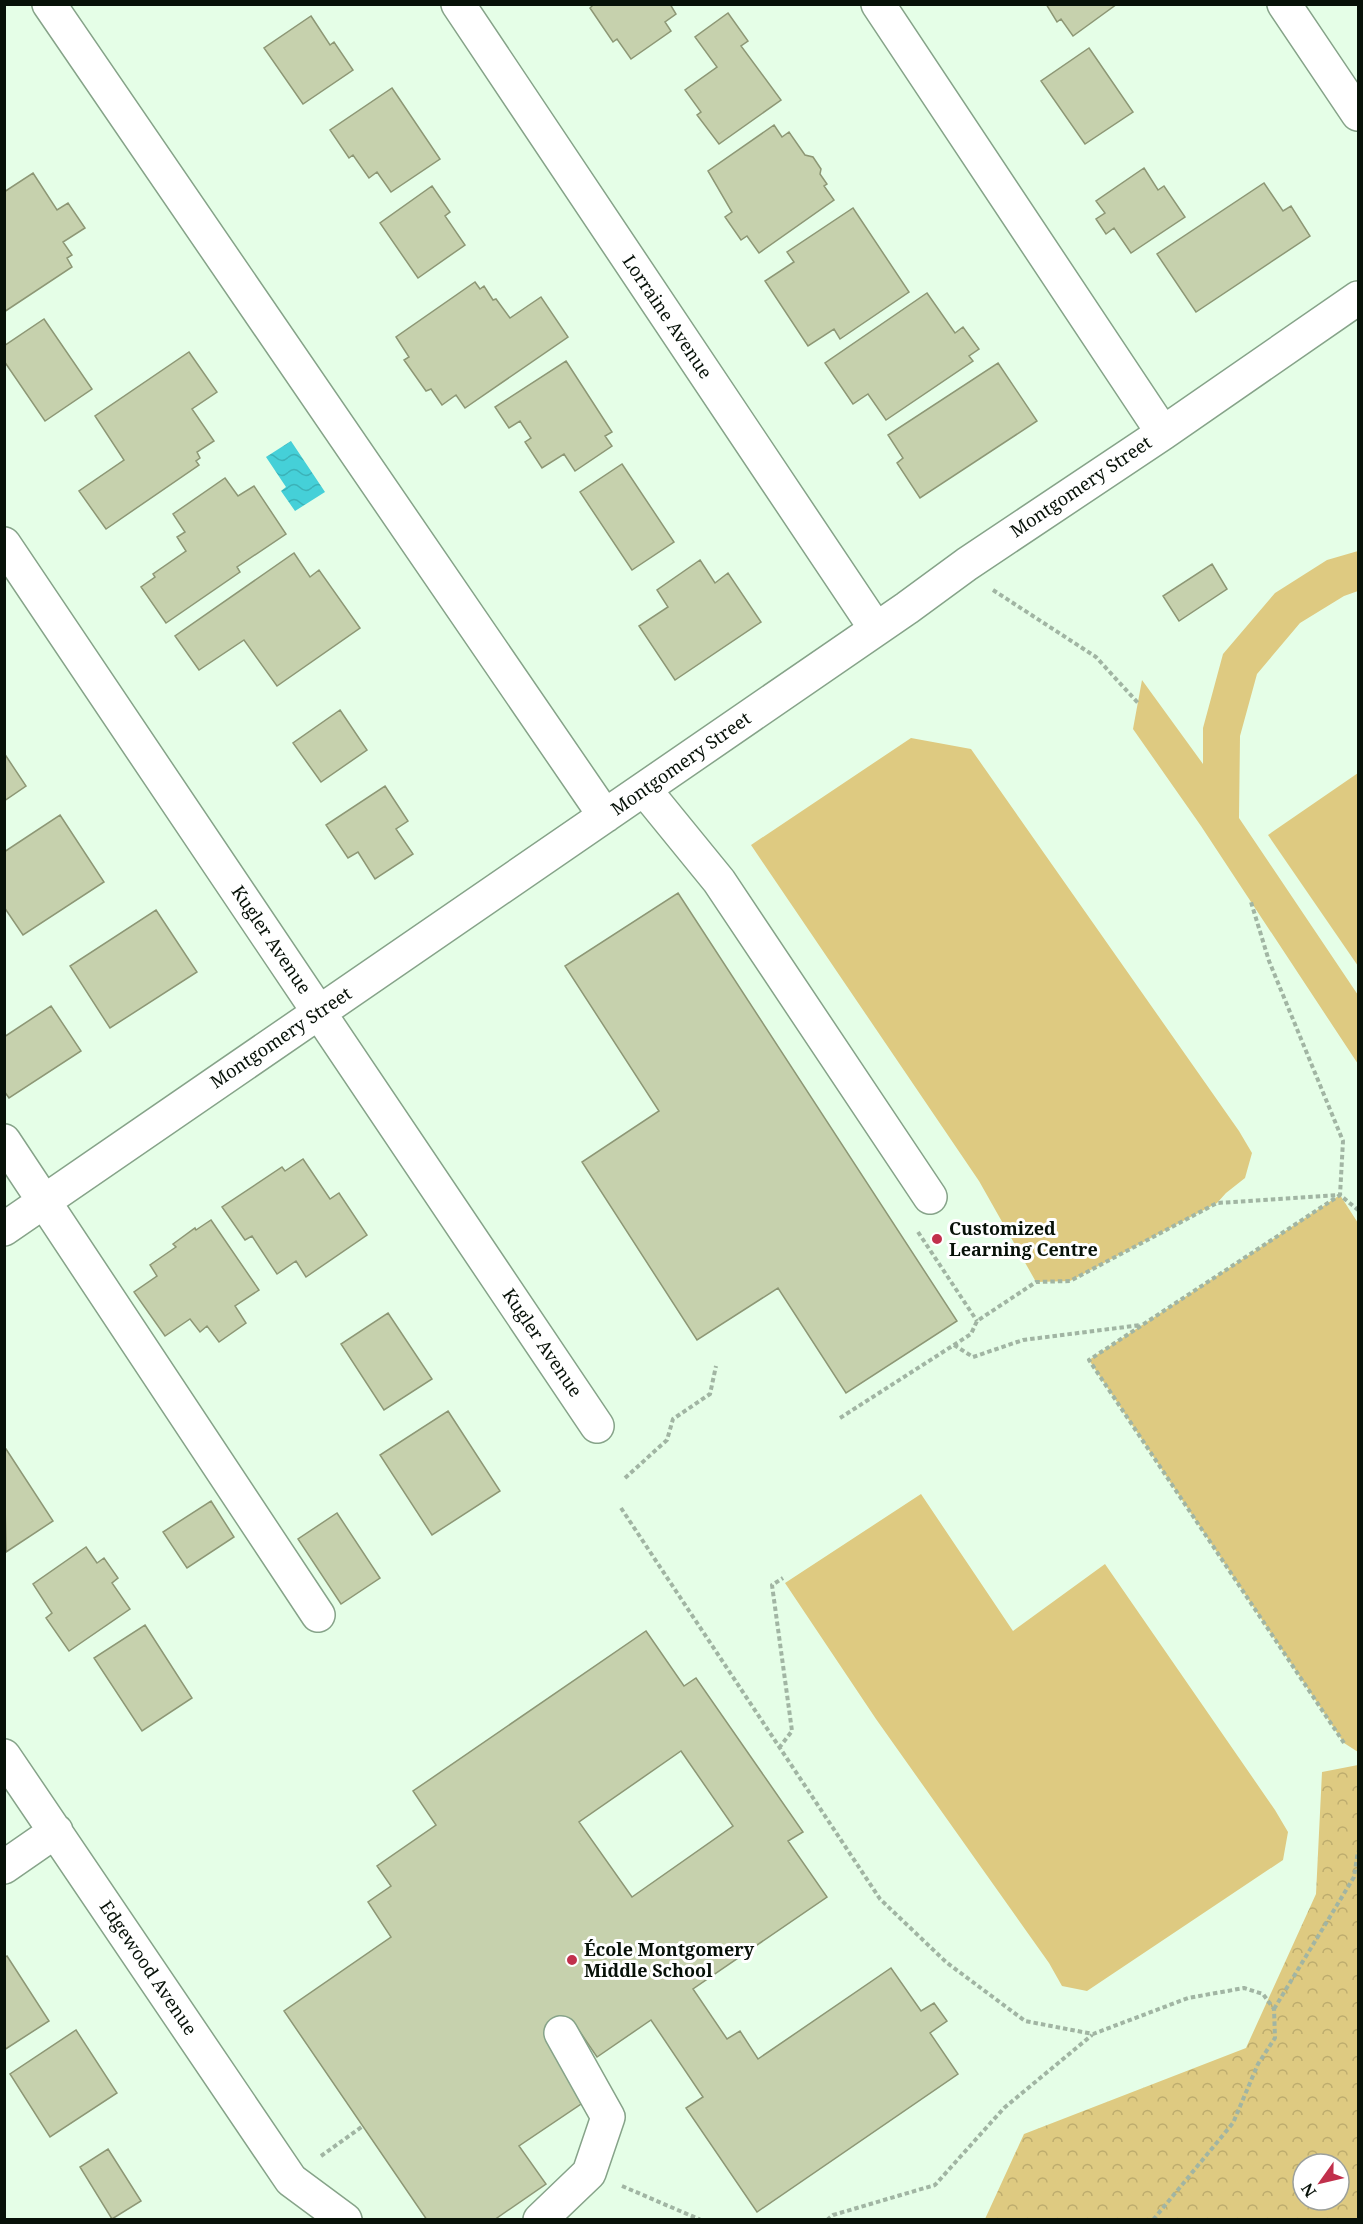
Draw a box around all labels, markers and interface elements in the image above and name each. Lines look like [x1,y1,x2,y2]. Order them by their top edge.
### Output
street label: Lorraine Avenue [618,250,718,383]
street label: Montgomery Street [1005,430,1156,542]
street label: Montgomery Street [606,706,755,820]
street label: Kugler Avenue [227,880,317,998]
street label: Montgomery Street [205,981,356,1093]
place label: Customized Learning Centre [949,1216,1098,1261]
marker: Customized Learning Centre [930,1232,944,1246]
street label: Kugler Avenue [498,1283,588,1401]
street label: Edgewood Avenue [95,1895,203,2040]
place label: École Montgomery Middle School [584,1937,755,1982]
marker: École Montgomery Middle School [565,1953,579,1967]
north arrow [1291,2152,1351,2212]
text: N [1296,2179,1321,2202]

